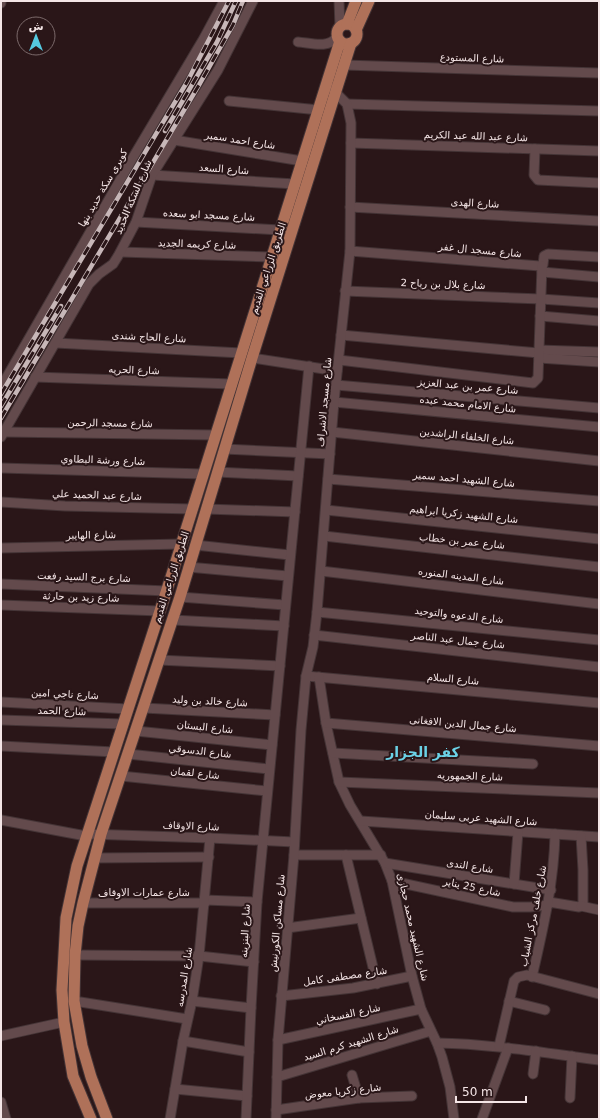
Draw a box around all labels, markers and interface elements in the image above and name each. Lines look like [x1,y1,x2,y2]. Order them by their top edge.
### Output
north arrow [16,16,56,56]
text: ش [28,20,44,33]
street label: شارع المستودع [440,51,504,66]
street label: شارع احمد سمير [203,129,276,152]
street label: شارع عبد الله عبد الكريم [424,129,528,144]
street label: كوبرى سكة حديد بنها [76,147,131,229]
street label: شارع السكة الحديد [112,158,155,236]
street label: شارع السعد [198,162,249,177]
street label: شارع الهدى [450,196,500,211]
street label: شارع مسجد ابو سعده [163,207,255,224]
street label: الطريق الزراعي القديم [248,221,289,316]
street label: شارع كريمه الجديد [158,237,236,252]
street label: شارع مسجد ال غفر [437,241,522,260]
street label: شارع بلال بن رباح 2 [400,277,486,292]
street label: شارع الحاج شندى [111,330,187,345]
street label: شارع مسجد الاشراف [315,357,334,447]
street label: شارع الحريه [108,364,160,377]
street label: شارع عمر بن عبد العزيز [416,376,519,397]
street label: شارع الامام محمد عبده [419,393,517,416]
street label: شارع مسجد الرحمن [67,417,153,430]
street label: شارع الخلفاء الراشدين [419,426,515,447]
street label: شارع ورشة البطاوي [60,453,146,468]
street label: شارع الشهيد احمد سمير [412,469,515,490]
street label: شارع عبد الحميد علي [52,488,142,503]
street label: شارع الشهيد زكريا ابراهيم [409,503,519,526]
street label: شارع الهايبر [65,529,116,542]
street label: الطريق الزراعي القديم [151,530,192,625]
street label: شارع عمر بن خطاب [418,531,505,552]
street label: شارع المدينه المنوره [417,565,505,588]
street label: شارع برج السيد رفعت [37,570,131,585]
street label: شارع زيد بن حارثة [42,590,120,605]
street label: شارع الدعوه والتوحيد [414,605,504,626]
street label: شارع جمال عبد الناصر [409,630,505,651]
street label: شارع السلام [426,671,480,688]
street label: شارع ناجي امين [31,687,99,702]
street label: شارع خالد بن وليد [172,694,248,709]
street label: شارع الحمد [37,705,87,718]
street label: شارع جمال الدين الافغانى [409,714,517,735]
street label: شارع البستان [176,719,234,736]
street label: شارع الدسوقي [168,742,232,761]
district label: كفر الجزار [385,744,461,761]
street label: شارع لقمان [170,765,220,782]
street label: شارع الجمهوريه [437,769,503,784]
street label: شارع الشهيد عربى سليمان [424,809,538,828]
street label: شارع الاوقاف [162,820,220,833]
street label: شارع الندى [446,857,494,876]
street label: شارع خلف مركز الشباب [518,864,549,968]
street label: شارع الشهيد محمد حجازى [394,872,431,982]
street label: شارع مساكن الكورنيش [267,874,288,972]
street label: شارع 25 يناير [441,875,502,899]
street label: شارع عمارات الاوقاف [98,887,190,899]
street label: شارع البنزينه [238,904,253,958]
street label: شارع المدرسه [174,946,195,1008]
street label: شارع مصطفى كامل [302,965,388,988]
street label: شارع الفسخاني [315,1002,382,1027]
street label: شارع الشهيد كرم السيد [302,1023,400,1064]
scale bar [456,1078,526,1104]
street label: شارع زكريا معوض [304,1082,382,1101]
text: 50 m [462,1085,493,1099]

